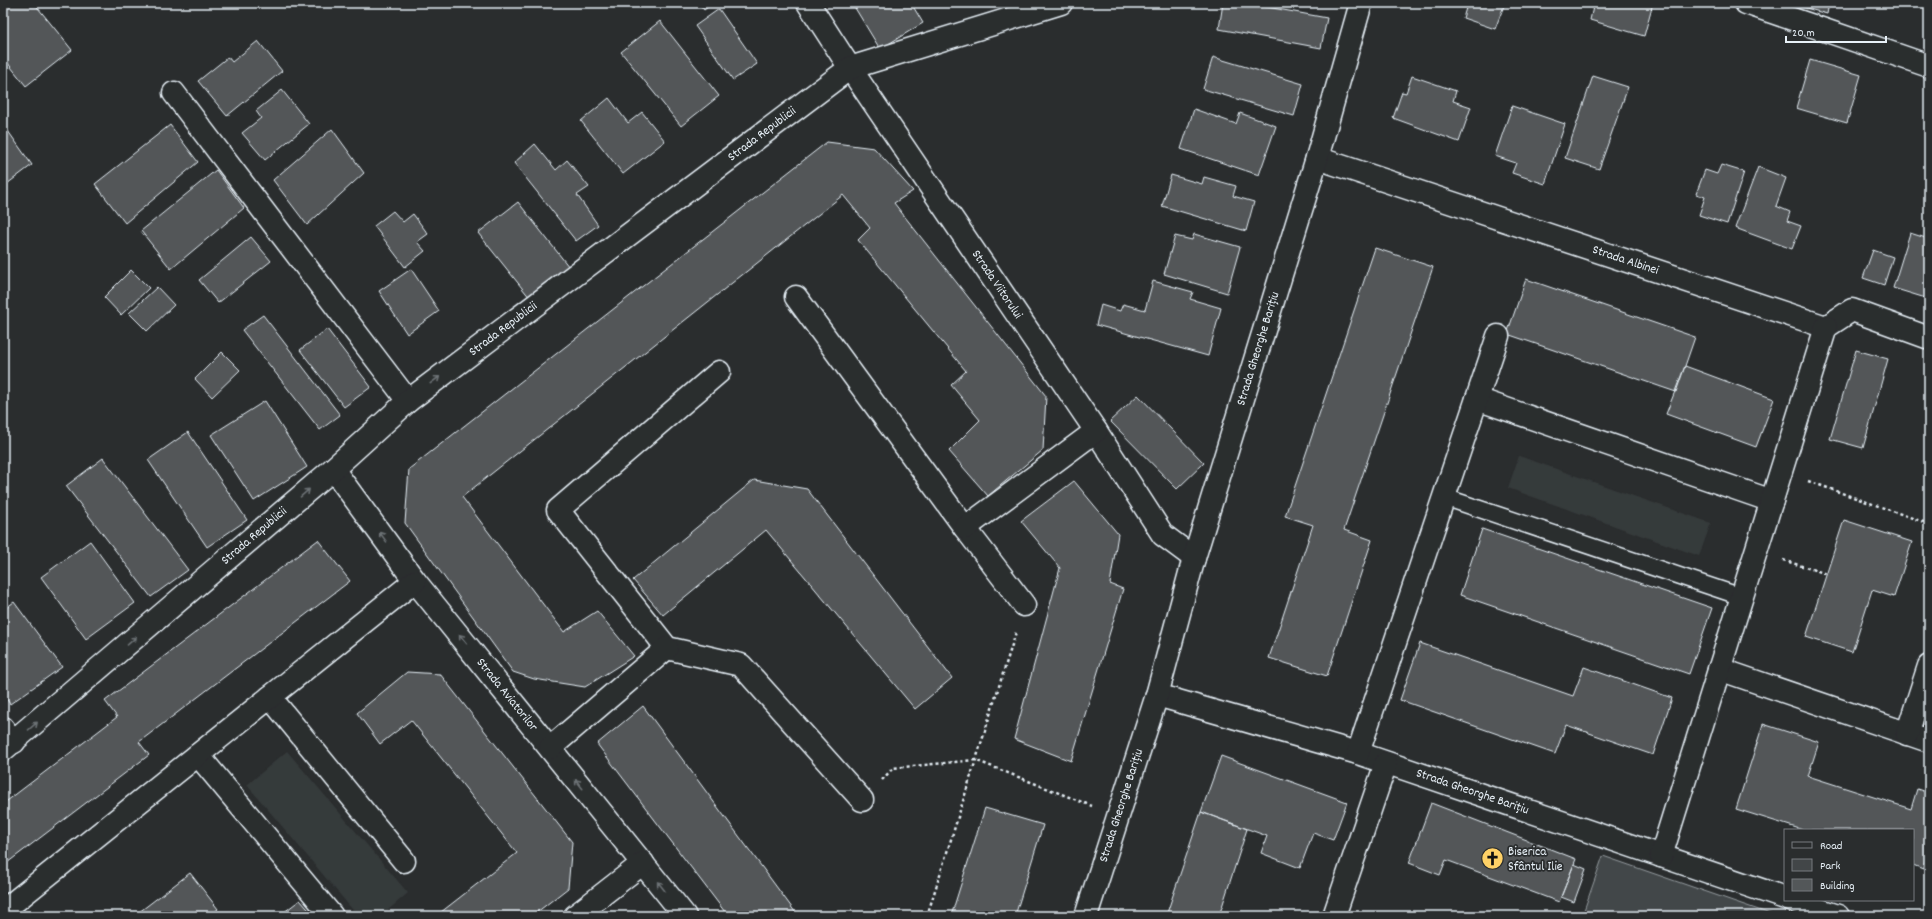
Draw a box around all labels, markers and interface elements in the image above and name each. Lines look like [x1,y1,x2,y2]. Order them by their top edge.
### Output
scale bar [1786,18,1886,44]
text: 20 m [1792,25,1815,42]
street label: Strada Republicii [724,102,801,166]
street label: Strada Albinei [1590,241,1662,281]
street label: Strada Viitorului [966,246,1027,323]
street label: Strada Gheorghe Barițiu [1232,289,1285,408]
street label: Strada Republicii [465,297,542,361]
one-way arrow [430,376,441,385]
one-way arrow [300,489,310,498]
street label: Strada Republicii [217,502,292,570]
one-way arrow [379,531,387,542]
one-way arrow [458,634,467,645]
one-way arrow [127,637,137,646]
street label: Strada Aviatorilor [471,654,542,736]
one-way arrow [28,721,39,730]
street label: Strada Gheorghe Barițiu [1094,746,1149,865]
street label: Strada Gheorghe Barițiu [1413,764,1531,820]
one-way arrow [575,779,584,790]
legend [1784,829,1914,901]
text: Road [1820,838,1842,855]
place label: Biserica Sfântul Ilie [1508,843,1563,877]
church icon: Biserica Sfântul Ilie [1479,846,1505,872]
text: Park [1820,858,1841,875]
text: Building [1820,878,1855,895]
one-way arrow [656,880,665,891]

